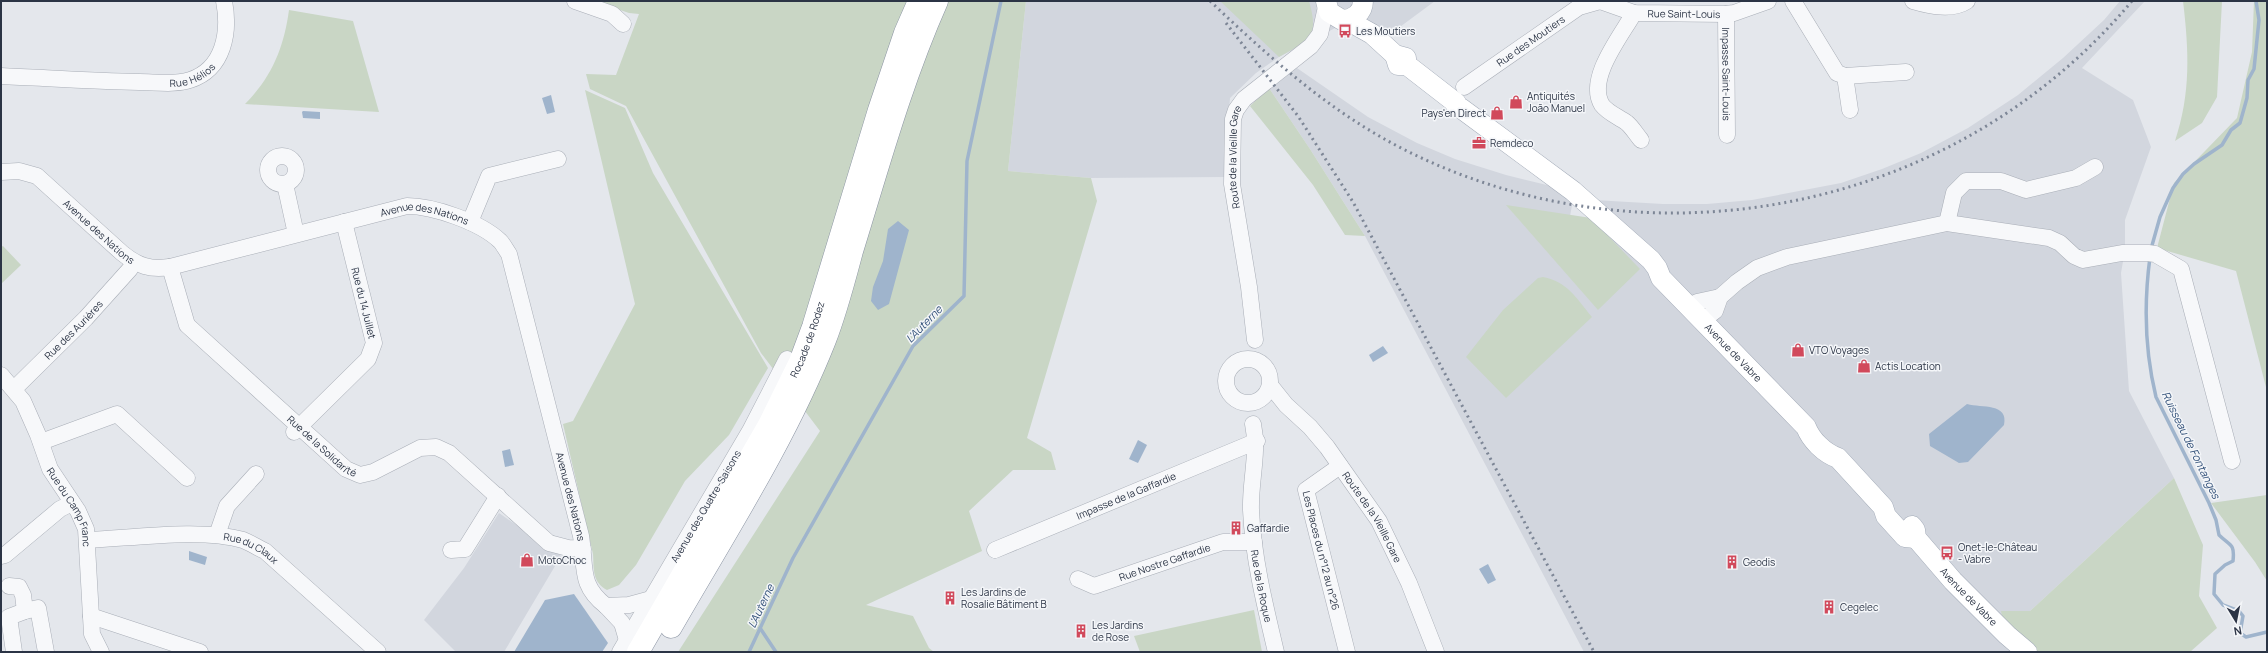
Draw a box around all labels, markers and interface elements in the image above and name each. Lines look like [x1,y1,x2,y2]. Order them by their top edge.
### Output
street label: Rue Saint-Louis [1647,6,1721,21]
street label: Rue des Moutiers [1493,12,1567,69]
bus stop icon: Les Moutiers [1337,23,1353,39]
place label: Les Moutiers [1356,24,1415,38]
street label: Impasse Saint-Louis [1719,27,1734,121]
street label: Rue Hélios [169,60,218,90]
place label: Antiquités João Manuel [1527,89,1585,115]
shop icon: Antiquités João Manuel [1508,94,1524,110]
street label: Route de la Vieille Gare [1225,102,1245,210]
shop icon: Pays'en Direct [1489,105,1505,121]
place label: Pays'en Direct [1422,106,1486,120]
office icon: Remdeco [1471,135,1487,151]
place label: Remdeco [1490,136,1534,150]
street label: Avenue des Nations [60,196,137,267]
street label: Avenue des Nations [379,199,471,228]
street label: Rue du 14 Juillet [348,266,380,340]
street label: Rue des Aurières [41,297,106,362]
street label: Rocade de Rodez [786,300,827,380]
water label: L'Auterne [902,301,946,346]
street label: Avenue de Vabre [1702,320,1765,385]
shop icon: VTO Voyages [1790,342,1806,358]
place label: VTO Voyages [1809,343,1869,357]
shop icon: Actis Location [1856,358,1872,374]
place label: Actis Location [1875,359,1941,373]
water label: Ruisseau de Fontanges [2159,388,2225,502]
street label: Rue de la Solidarité [284,412,359,480]
street label: Avenue des Quatre-Saisons [667,447,744,565]
street label: Avenue des Nations [553,450,589,542]
street label: Rue du Camp Franc [44,465,94,548]
street label: Impasse de la Gaffardie [1074,468,1178,522]
street label: Route de la Vieille Gare [1339,469,1405,565]
street label: Les Places du n°12 au n°26 [1299,489,1343,612]
building icon: Gaffardie [1228,520,1244,536]
place label: Gaffardie [1247,521,1289,535]
street label: Rue du Claux [223,529,282,567]
street label: Rue Nostre Gaffardie [1117,540,1212,584]
place label: Onet-le-Château - Vabre [1958,540,2037,566]
bus stop icon: Onet-le-Château - Vabre [1939,545,1955,561]
street label: Rue de la Roque [1248,549,1276,624]
shop icon: MotoChoc [519,552,535,568]
place label: MotoChoc [538,553,587,567]
building icon: Geodis [1724,554,1740,570]
place label: Geodis [1743,555,1775,569]
street label: Avenue de Vabre [1937,564,2001,629]
water label: L'Auterne [744,581,777,630]
place label: Les Jardins de Rosalie Bâtiment B [961,585,1047,611]
building icon: Les Jardins de Rosalie Bâtiment B [942,590,958,606]
building icon: Cegelec [1821,599,1837,615]
place label: Cegelec [1840,600,1879,614]
north arrow [2216,601,2256,641]
place label: Les Jardins de Rose [1092,618,1143,644]
building icon: Les Jardins de Rose [1073,623,1089,639]
text: N [2233,623,2243,639]

